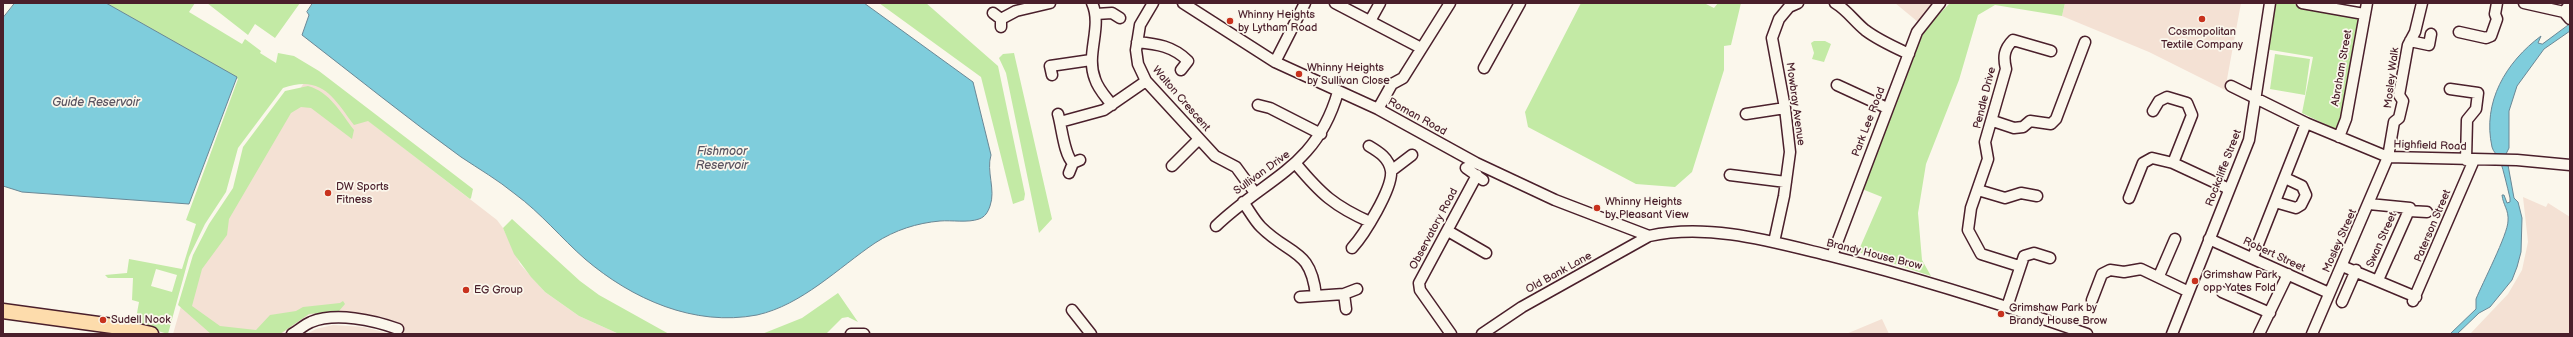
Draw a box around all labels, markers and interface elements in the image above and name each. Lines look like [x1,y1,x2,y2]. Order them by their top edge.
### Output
place label: Whinny Heights by Lytham Road [1238,8,1317,34]
marker: Cosmopolitan Textile Company [2197,14,2207,24]
marker: Whinny Heights by Lytham Road [1225,16,1235,26]
place label: Cosmopolitan Textile Company [2161,25,2243,51]
street label: Abraham Street [2329,29,2355,107]
street label: Mosley Walk [2382,47,2402,109]
place label: Whinny Heights by Sullivan Close [1307,61,1390,87]
street label: Mowbray Avenue [1783,61,1807,147]
street label: Walton Crescent [1149,64,1213,134]
street label: Pendle Drive [1971,66,1999,130]
marker: Whinny Heights by Sullivan Close [1294,69,1304,79]
street label: Park Lee Road [1850,85,1888,159]
street label: Roman Road [1385,95,1449,139]
water label: Guide Reservoir [52,96,140,110]
street label: Rockcliffe Street [2203,128,2245,208]
street label: Highfield Road [2393,138,2467,154]
water label: Fishmoor Reservoir [696,145,748,173]
street label: Sullivan Drive [1231,148,1293,198]
place label: DW Sports Fitness [336,180,389,206]
street label: Observatory Road [1407,186,1461,272]
marker: DW Sports Fitness [323,188,333,198]
street label: Paterson Street [2412,188,2454,264]
place label: Whinny Heights by Pleasant View [1605,195,1689,221]
marker: Whinny Heights by Pleasant View [1592,203,1602,213]
street label: Mosley Street [2320,207,2360,275]
street label: Swan Street [2364,210,2400,270]
street label: Robert Street [2241,235,2307,275]
street label: Brandy House Brow [1825,237,1923,273]
street label: Old Bank Lane [1524,249,1594,297]
place label: Grimshaw Park opp Yates Fold [2203,268,2277,294]
marker: Grimshaw Park opp Yates Fold [2190,276,2200,286]
place label: EG Group [474,283,523,297]
marker: EG Group [461,285,471,295]
place label: Grimshaw Park by Brandy House Brow [2009,301,2107,327]
marker: Grimshaw Park by Brandy House Brow [1996,309,2006,319]
place label: Sudell Nook [111,313,171,327]
marker: Sudell Nook [98,315,108,325]

